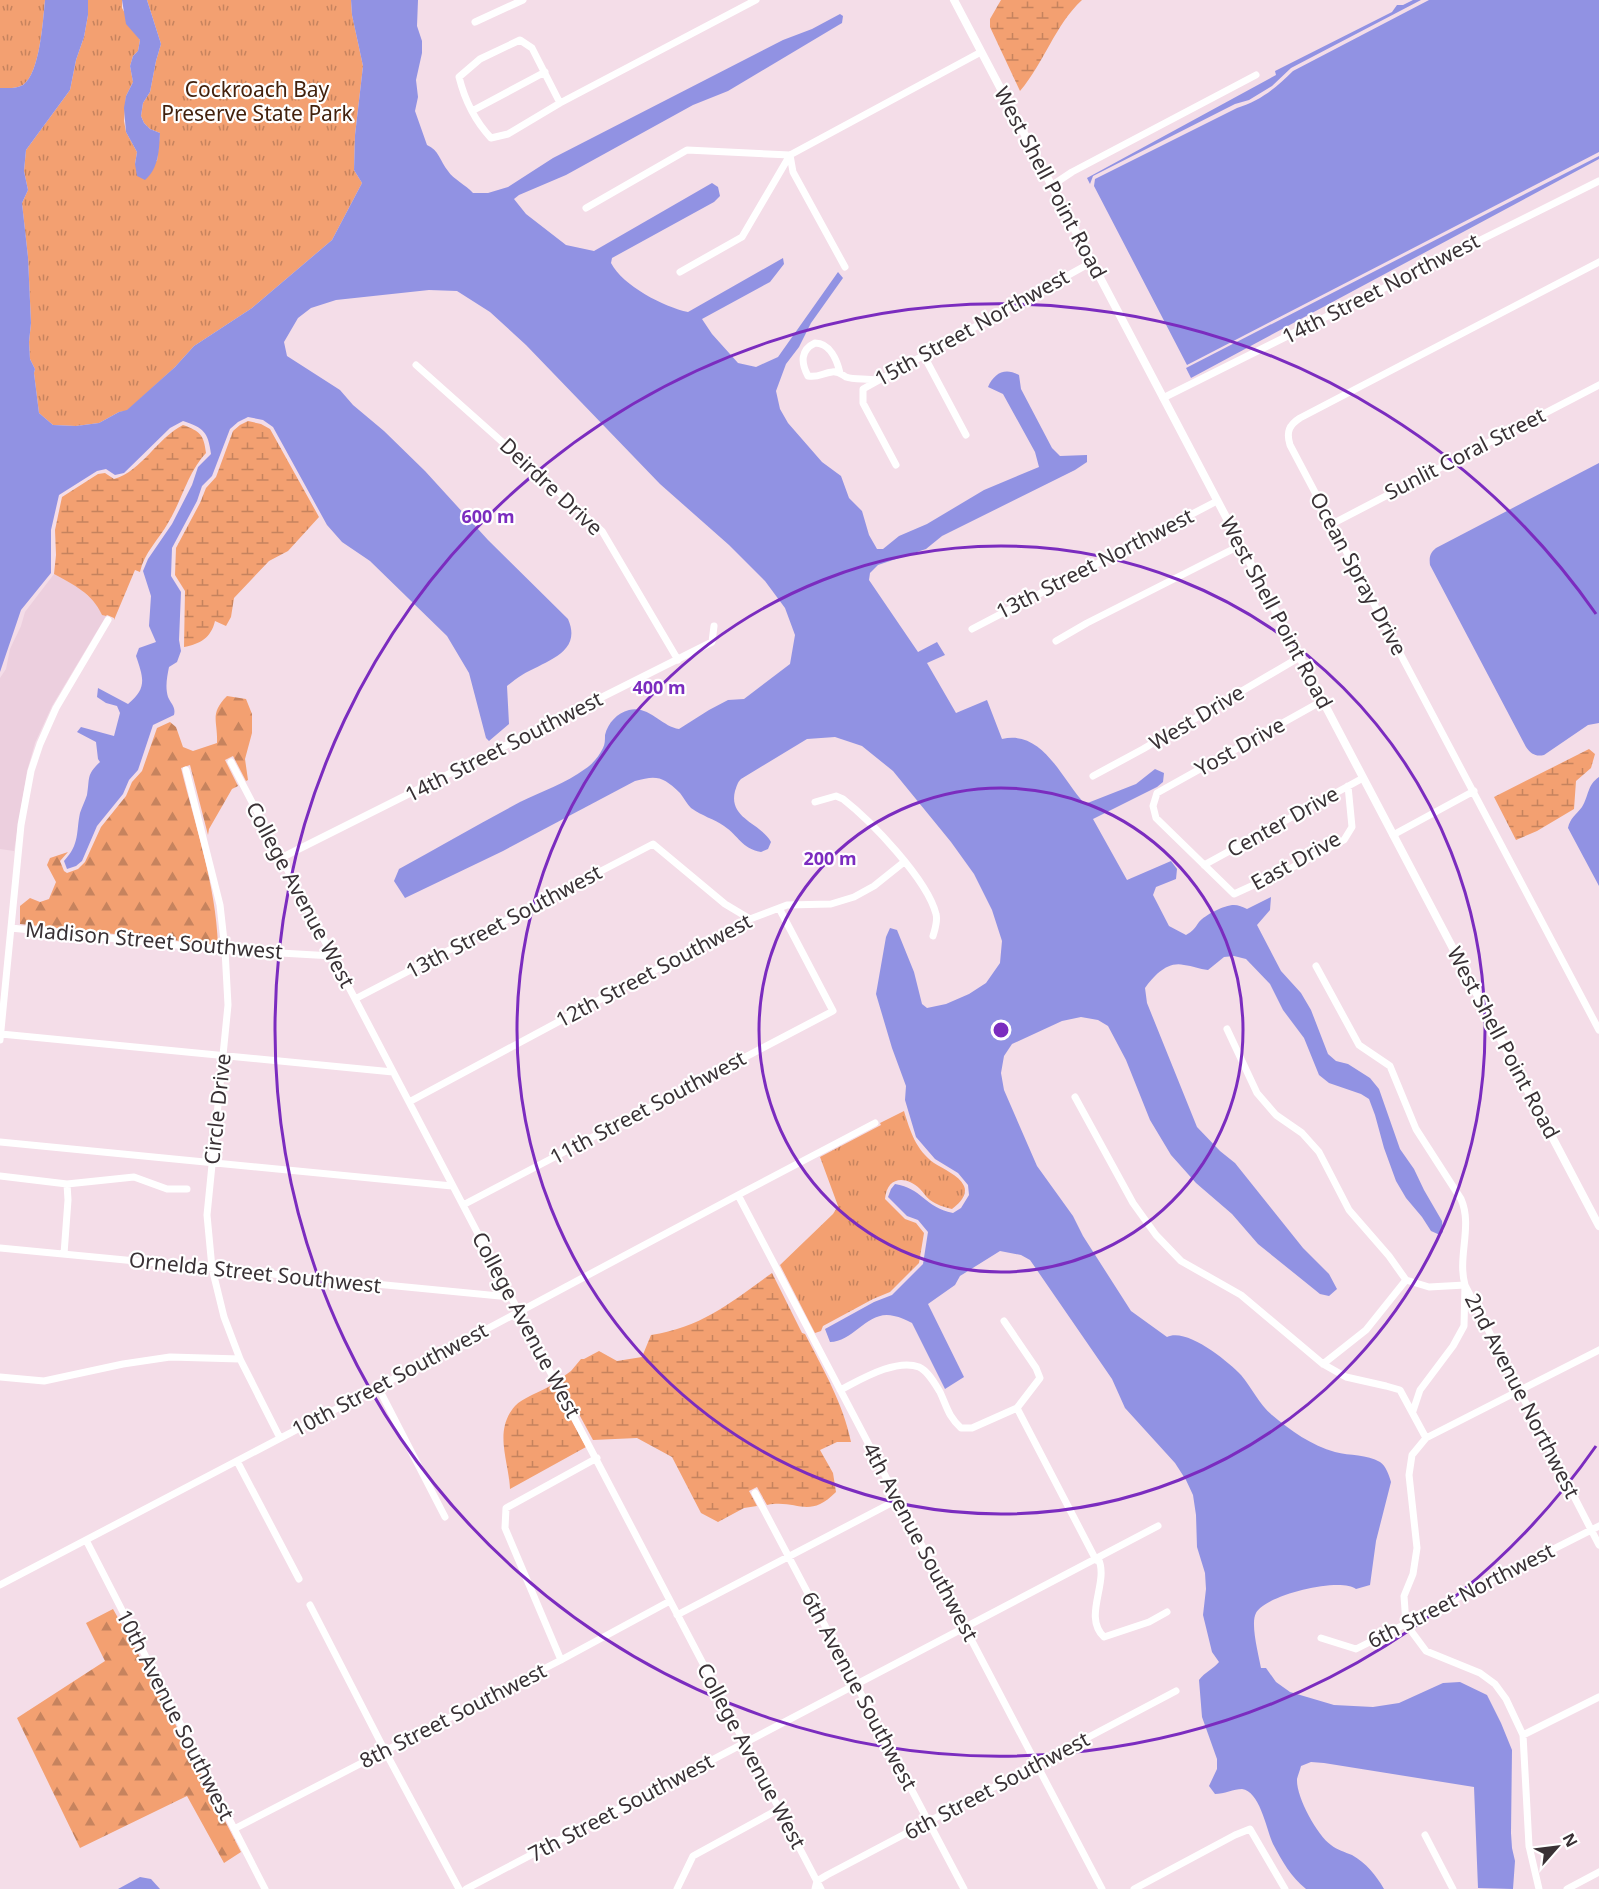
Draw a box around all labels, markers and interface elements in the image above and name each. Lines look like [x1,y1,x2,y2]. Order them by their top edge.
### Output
park label: Cockroach Bay Preserve State Park [161,75,354,127]
street label: West Shell Point Road [988,81,1113,284]
street label: 14th Street Northwest [1277,226,1484,350]
street label: 15th Street Northwest [869,262,1074,392]
street label: Sunlit Coral Street [1379,400,1550,506]
street label: Deirdre Drive [494,431,609,541]
street label: Ocean Spray Drive [1304,487,1414,660]
street label: 13th Street Northwest [991,501,1198,625]
text: 600 m [461,504,515,528]
street label: West Shell Point Road [1214,511,1339,714]
text: 400 m [632,675,686,699]
street label: West Drive [1144,678,1249,756]
street label: 14th Street Southwest [400,684,607,808]
street label: Yost Drive [1190,710,1289,782]
street label: Center Drive [1222,779,1343,863]
street label: College Avenue West [240,797,362,993]
street label: East Drive [1246,824,1345,896]
text: 200 m [803,846,857,870]
street label: 13th Street Southwest [401,857,607,985]
street label: 12th Street Southwest [551,906,757,1034]
street label: Madison Street Southwest [24,915,284,965]
street label: West Shell Point Road [1441,941,1566,1144]
centre of rings [991,1020,1011,1040]
street label: 11th Street Southwest [545,1043,751,1171]
street label: Circle Drive [197,1052,237,1166]
street label: College Avenue West [466,1227,588,1423]
street label: Ornelda Street Southwest [128,1245,383,1299]
street label: 2nd Avenue Northwest [1459,1288,1587,1503]
street label: 10th Street Southwest [287,1315,493,1443]
street label: 4th Avenue Southwest [857,1437,985,1646]
street label: 6th Street Northwest [1362,1536,1559,1654]
street label: 6th Avenue Southwest [796,1586,924,1795]
street label: 10th Avenue Southwest [111,1604,241,1825]
street label: 8th Street Southwest [354,1656,551,1774]
street label: College Avenue West [691,1658,813,1854]
street label: 6th Street Southwest [899,1724,1094,1846]
street label: 7th Street Southwest [523,1746,718,1868]
north arrow [1527,1817,1587,1877]
text: N [1557,1829,1583,1851]

